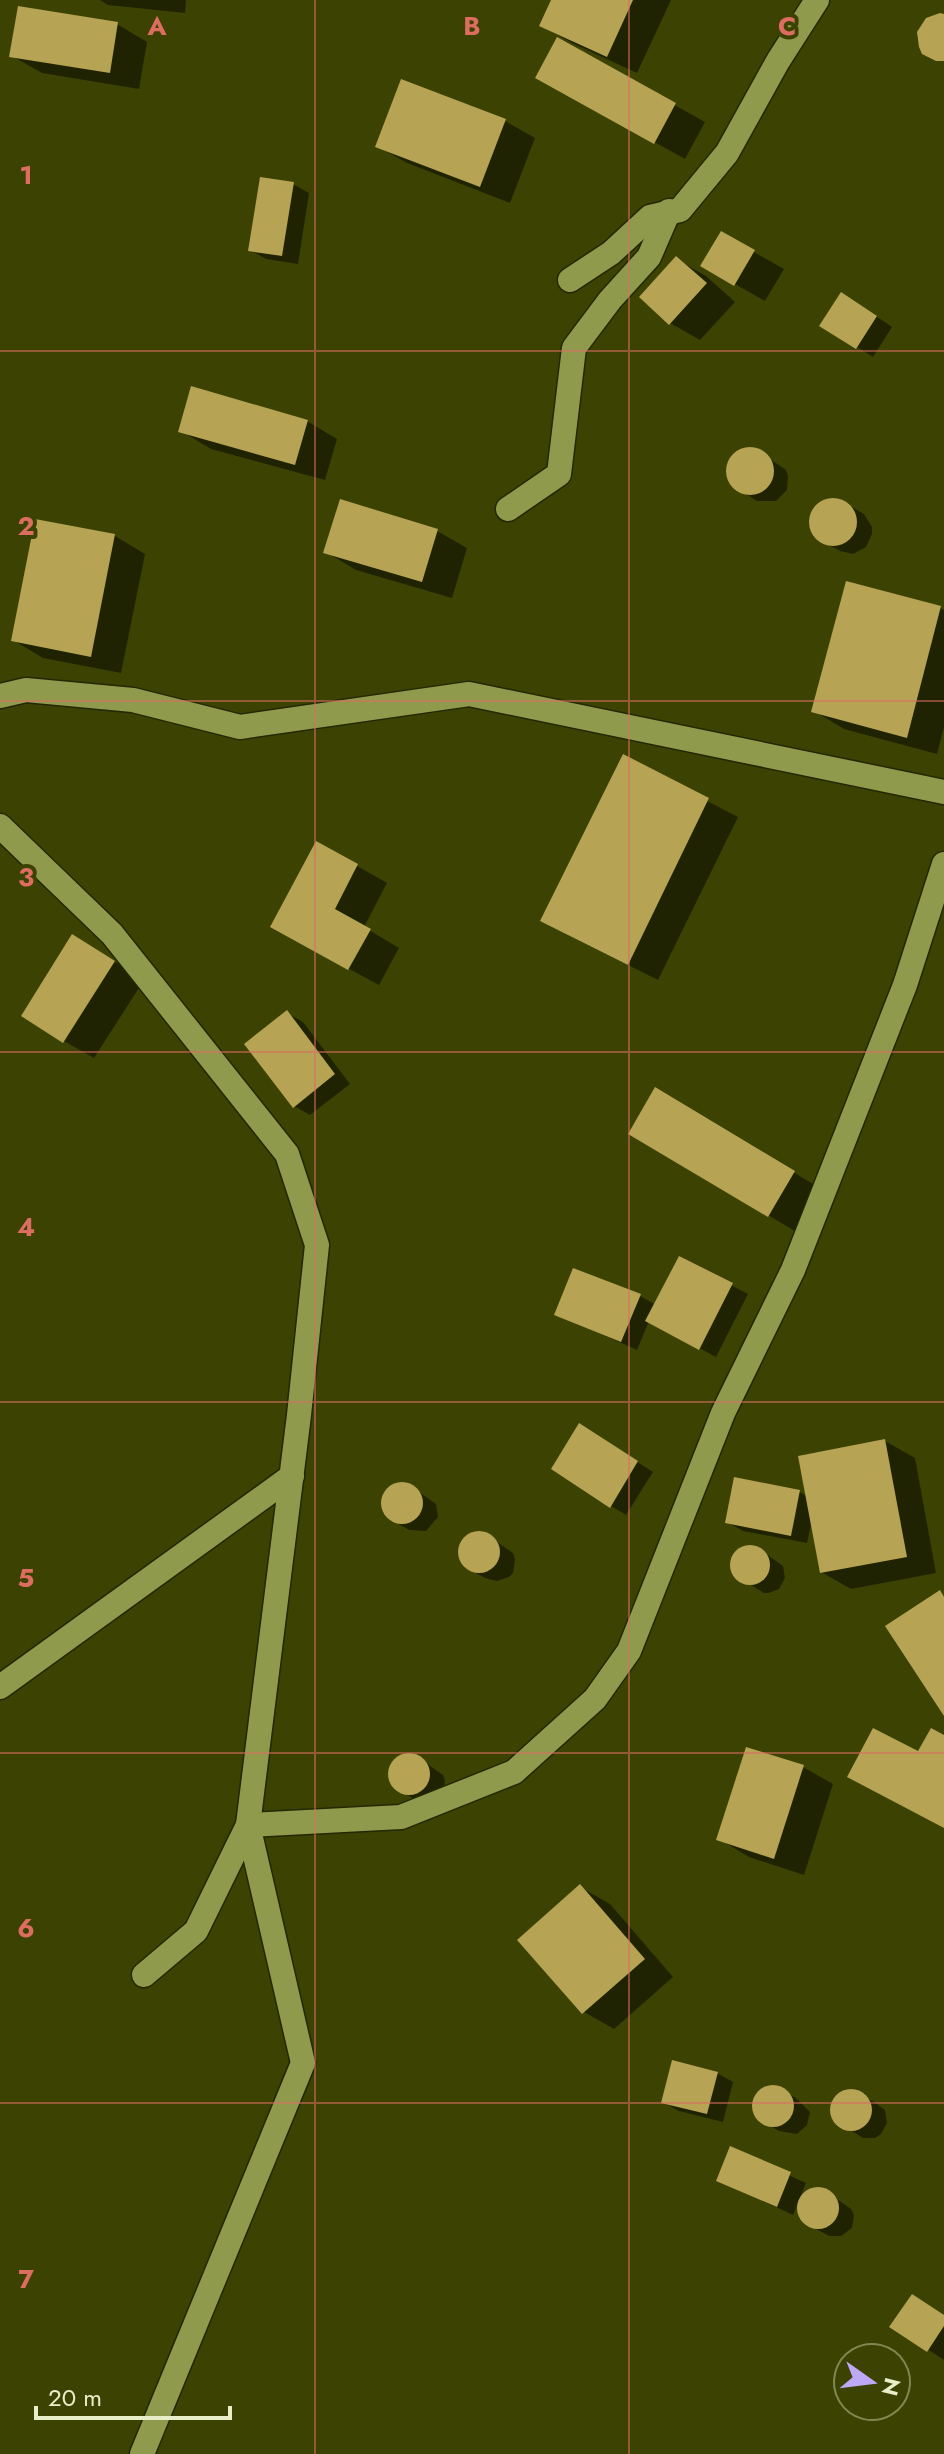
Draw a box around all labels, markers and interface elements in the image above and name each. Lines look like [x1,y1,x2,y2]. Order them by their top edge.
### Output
text: A [146,7,167,45]
text: B [463,7,481,45]
text: C [778,7,796,45]
text: 1 [19,156,33,194]
text: 2 [17,507,35,545]
text: 3 [18,858,34,896]
text: 4 [17,1208,35,1246]
text: 5 [18,1559,34,1597]
text: 6 [17,1909,35,1947]
text: 7 [18,2260,34,2298]
north arrow [832,2342,912,2422]
scale bar [36,2370,230,2420]
text: N [874,2374,909,2399]
text: 20 m [48,2380,102,2415]

